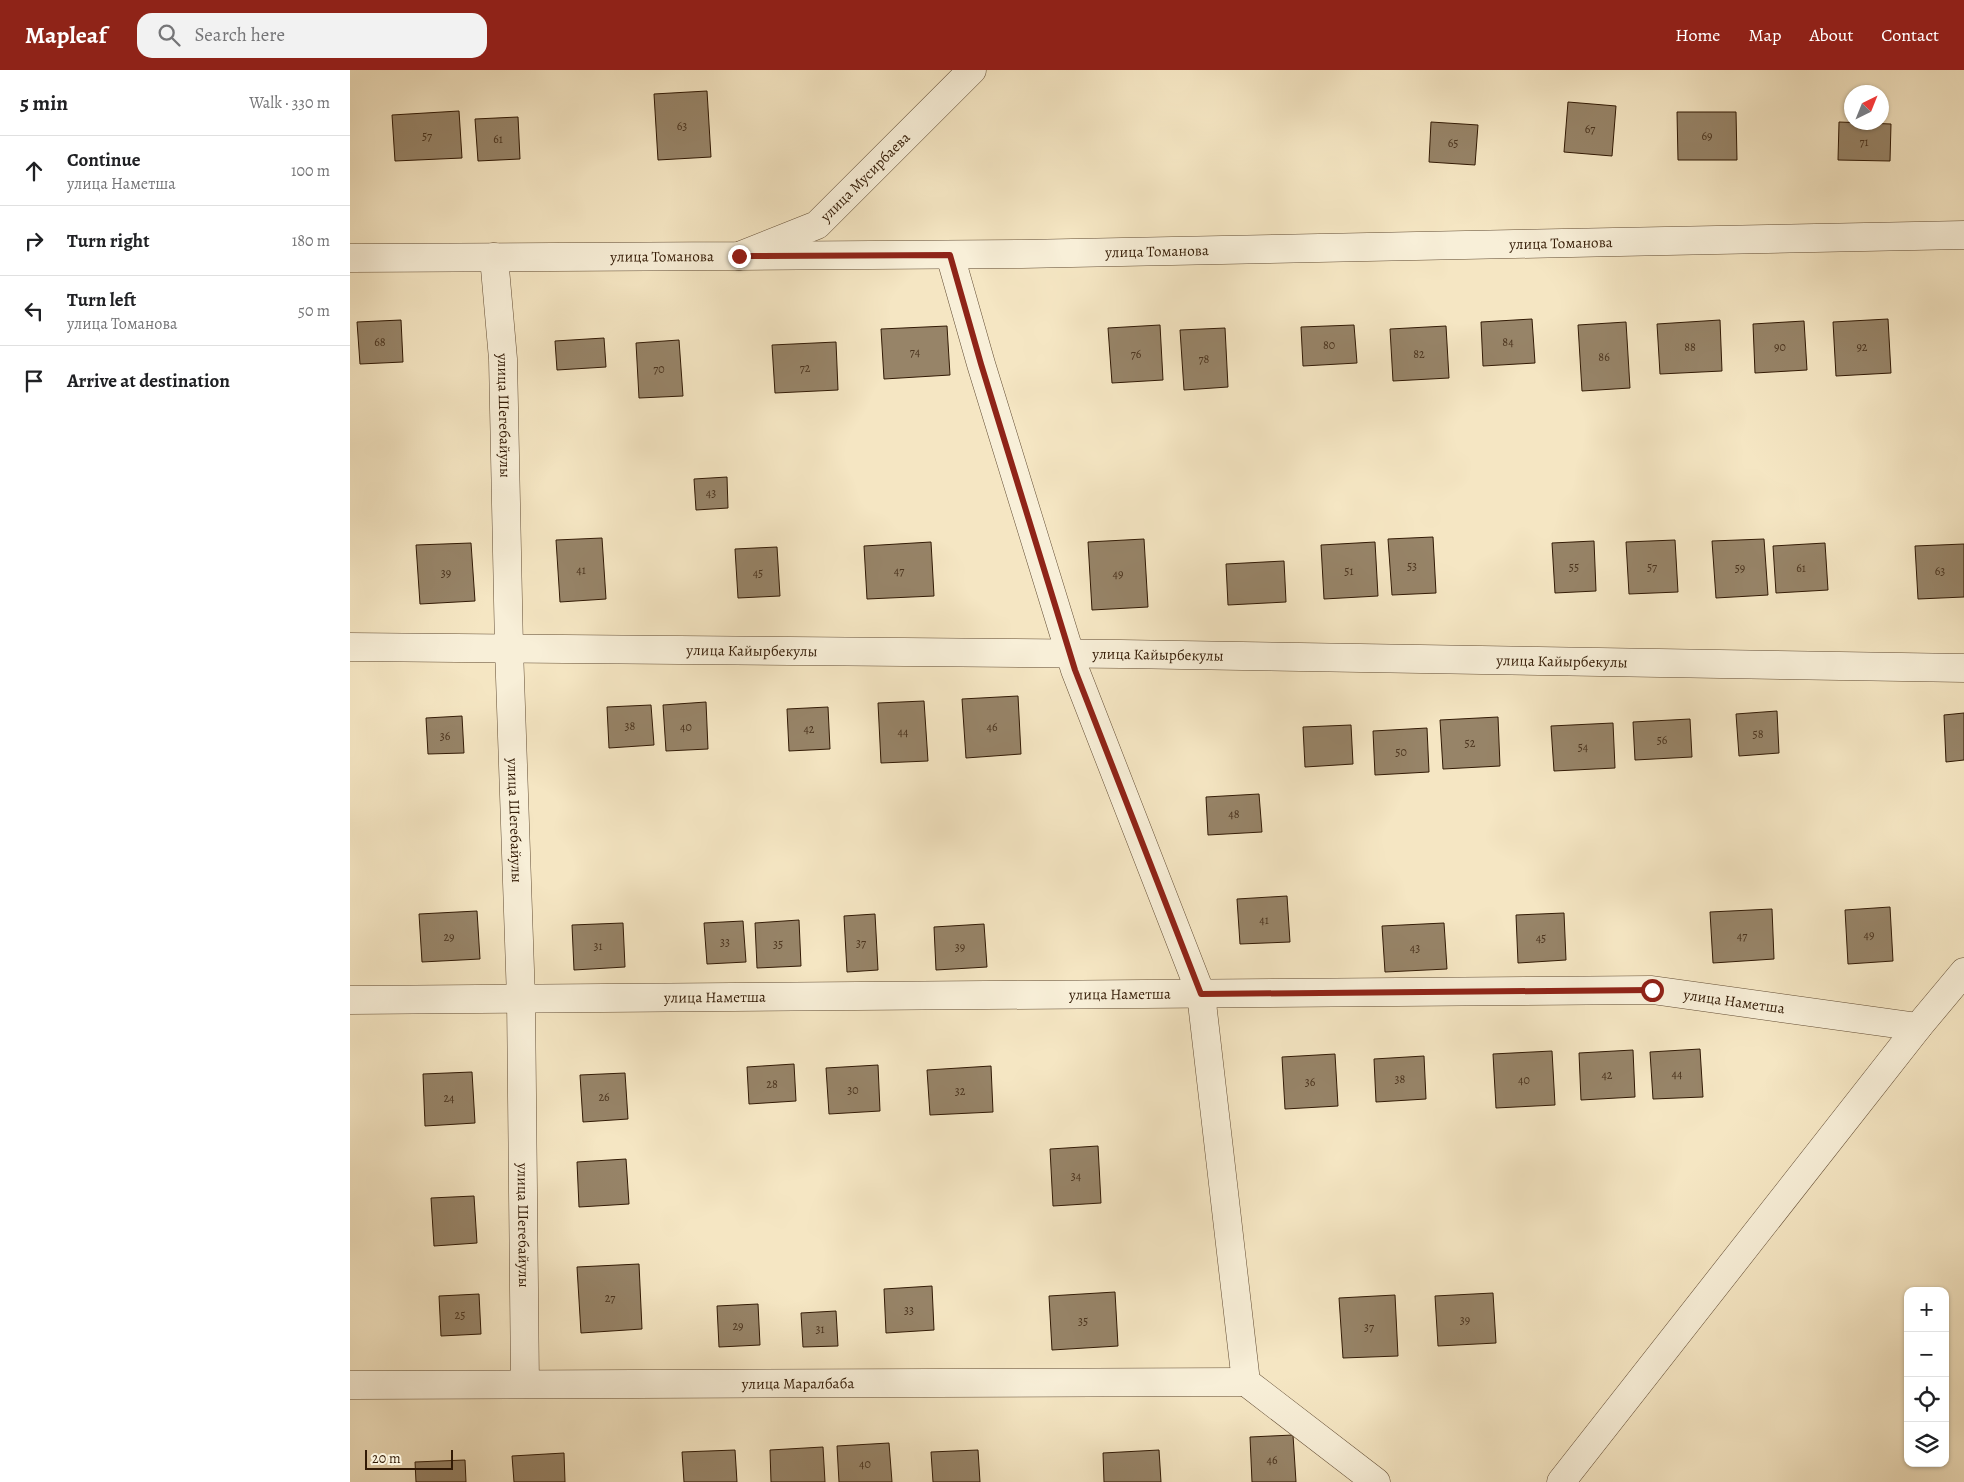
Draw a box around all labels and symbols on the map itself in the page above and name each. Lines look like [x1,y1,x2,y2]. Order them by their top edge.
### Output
north arrow [1844,85,1889,130]
house number: 63 [677,118,687,134]
house number: 67 [1585,121,1596,137]
house number: 57 [422,128,433,144]
street label: улица Мусирбаева [815,128,914,227]
house number: 69 [1701,128,1713,144]
house number: 61 [493,131,503,147]
house number: 71 [1859,134,1869,150]
house number: 65 [1448,135,1458,151]
street label: улица Томанова [1508,232,1613,254]
street label: улица Томанова [1104,240,1209,262]
route end [728,245,751,268]
street label: улица Томанова [609,246,714,267]
house number: 68 [374,334,386,350]
house number: 84 [1502,334,1514,350]
house number: 80 [1323,337,1335,353]
house number: 88 [1684,339,1696,355]
house number: 90 [1774,339,1786,355]
house number: 92 [1856,339,1868,355]
house number: 74 [910,344,921,360]
house number: 76 [1131,346,1142,362]
house number: 82 [1413,346,1425,362]
house number: 86 [1598,349,1610,365]
street label: улица Шегебайулы [492,351,515,478]
house number: 78 [1199,351,1210,367]
house number: 72 [800,360,811,376]
house number: 70 [653,361,665,377]
house number: 43 [706,485,716,501]
house number: 53 [1407,558,1417,574]
house number: 55 [1569,559,1579,575]
house number: 57 [1647,559,1658,575]
house number: 59 [1735,560,1745,576]
house number: 61 [1796,560,1806,576]
house number: 41 [576,562,586,578]
house number: 47 [894,563,905,579]
house number: 51 [1344,563,1354,579]
house number: 63 [1935,563,1945,579]
house number: 39 [441,565,451,581]
house number: 45 [753,565,763,581]
house number: 49 [1113,566,1123,582]
street label: улица Кайырбекулы [685,640,818,661]
street label: улица Кайырбекулы [1091,644,1224,666]
street label: улица Кайырбекулы [1495,650,1628,672]
house number: 38 [625,718,636,734]
house number: 40 [680,719,692,735]
house number: 46 [987,719,998,735]
house number: 42 [803,721,815,737]
house number: 44 [898,724,909,740]
house number: 58 [1753,726,1764,742]
house number: 36 [440,728,451,744]
house number: 56 [1657,732,1668,748]
house number: 52 [1465,735,1476,751]
house number: 54 [1578,739,1589,755]
house number: 50 [1395,744,1407,760]
street label: улица Шегебайулы [503,757,527,883]
house number: 48 [1228,806,1240,822]
house number: 41 [1259,912,1269,928]
house number: 49 [1864,927,1874,943]
house number: 47 [1737,928,1748,944]
house number: 29 [443,929,455,945]
house number: 45 [1536,930,1546,946]
house number: 33 [720,934,730,950]
house number: 37 [856,935,867,951]
house number: 35 [773,936,783,952]
house number: 31 [593,938,603,954]
house number: 39 [955,939,965,955]
house number: 43 [1410,940,1420,956]
route start [1641,979,1664,1002]
street label: улица Наметша [1068,984,1171,1004]
street label: улица Наметша [1681,984,1786,1018]
street label: улица Наметша [663,987,766,1008]
house number: 44 [1672,1066,1683,1082]
house number: 42 [1601,1067,1613,1083]
house number: 38 [1395,1071,1406,1087]
house number: 40 [1518,1072,1530,1088]
house number: 36 [1305,1074,1316,1090]
house number: 28 [766,1076,778,1092]
house number: 30 [847,1082,859,1098]
house number: 32 [955,1083,966,1099]
house number: 26 [598,1089,610,1105]
house number: 24 [443,1090,455,1106]
street label: улица Шегебайулы [513,1162,534,1288]
house number: 34 [1071,1168,1082,1184]
house number: 27 [605,1290,616,1306]
house number: 33 [904,1302,914,1318]
house number: 25 [455,1307,465,1323]
house number: 39 [1460,1312,1470,1328]
house number: 35 [1078,1313,1088,1329]
house number: 29 [732,1318,744,1334]
house number: 37 [1364,1319,1375,1335]
house number: 31 [815,1321,825,1337]
street label: улица Маралбаба [741,1373,854,1394]
scale bar [365,1447,452,1470]
house number: 46 [1267,1452,1278,1468]
house number: 40 [859,1456,871,1472]

